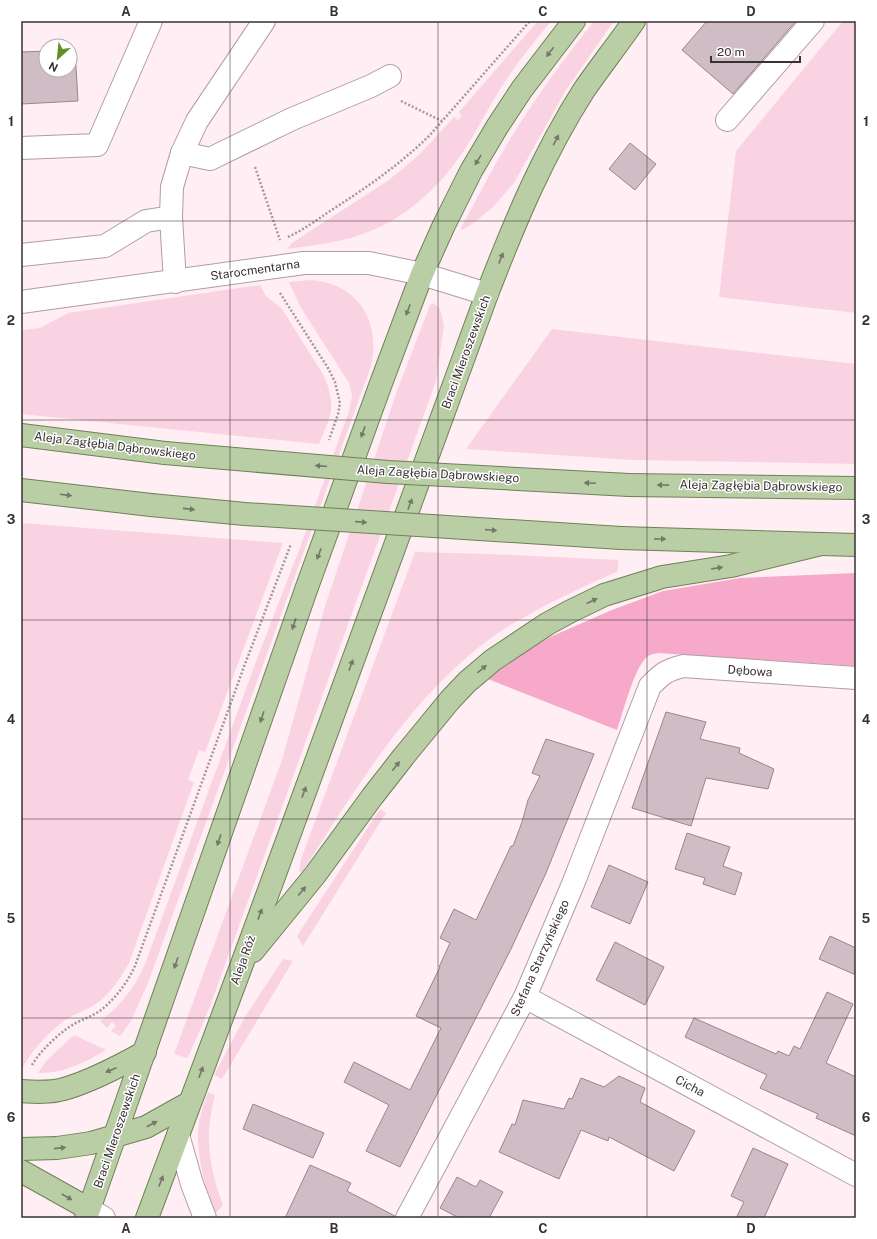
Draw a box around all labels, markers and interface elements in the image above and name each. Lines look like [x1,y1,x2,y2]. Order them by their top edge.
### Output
text: A [121,4,131,19]
text: B [330,4,339,19]
text: C [538,4,548,19]
text: D [746,4,756,19]
north arrow [38,38,78,78]
scale bar [711,38,800,64]
text: 20 m [717,45,745,59]
one-way arrow [546,46,554,57]
text: N [47,60,60,74]
text: 1 [8,114,14,129]
text: 1 [863,114,869,129]
one-way arrow [552,134,559,146]
one-way arrow [474,154,481,166]
one-way arrow [498,251,504,263]
street label: Starocmentarna [209,257,301,283]
street label: Braci Mieroszewskich [439,293,493,411]
one-way arrow [405,305,411,317]
text: 2 [7,313,15,328]
text: 2 [862,313,870,328]
one-way arrow [360,427,366,439]
street label: Aleja Zagłębia Dąbrowskiego [33,429,197,463]
one-way arrow [315,463,327,470]
street label: Aleja Zagłębia Dąbrowskiego [356,463,520,485]
street label: Aleja Zagłębia Dąbrowskiego [679,478,843,494]
one-way arrow [584,479,596,486]
one-way arrow [656,482,669,488]
one-way arrow [60,492,73,498]
one-way arrow [407,497,413,509]
one-way arrow [183,505,195,512]
text: 3 [7,512,16,527]
text: 3 [862,512,871,527]
one-way arrow [355,518,367,525]
one-way arrow [485,527,497,534]
one-way arrow [654,536,666,543]
one-way arrow [316,549,322,561]
one-way arrow [711,565,723,571]
one-way arrow [586,598,598,604]
one-way arrow [291,619,297,631]
one-way arrow [348,659,354,671]
street label: Dębowa [727,662,773,680]
one-way arrow [477,665,487,674]
text: 4 [7,712,16,727]
one-way arrow [259,712,265,724]
text: 4 [862,712,871,727]
one-way arrow [391,761,400,772]
one-way arrow [302,785,308,797]
one-way arrow [216,834,222,846]
one-way arrow [298,885,307,896]
street label: Stefana Starzyńskiego [508,897,572,1018]
one-way arrow [257,908,263,920]
text: 5 [7,911,16,926]
text: 5 [862,911,871,926]
street label: Aleja Róż [228,933,258,987]
one-way arrow [173,957,179,969]
one-way arrow [199,1065,205,1077]
one-way arrow [104,1068,116,1074]
street label: Braci Mieroszewskich [91,1072,143,1190]
street label: Cicha [673,1072,707,1100]
text: 6 [7,1110,16,1125]
text: 6 [862,1110,871,1125]
one-way arrow [146,1121,158,1127]
one-way arrow [54,1144,66,1151]
one-way arrow [158,1175,164,1187]
one-way arrow [61,1193,73,1200]
text: A [121,1221,131,1236]
text: B [330,1221,339,1236]
text: C [538,1221,548,1236]
text: D [746,1221,756,1236]

